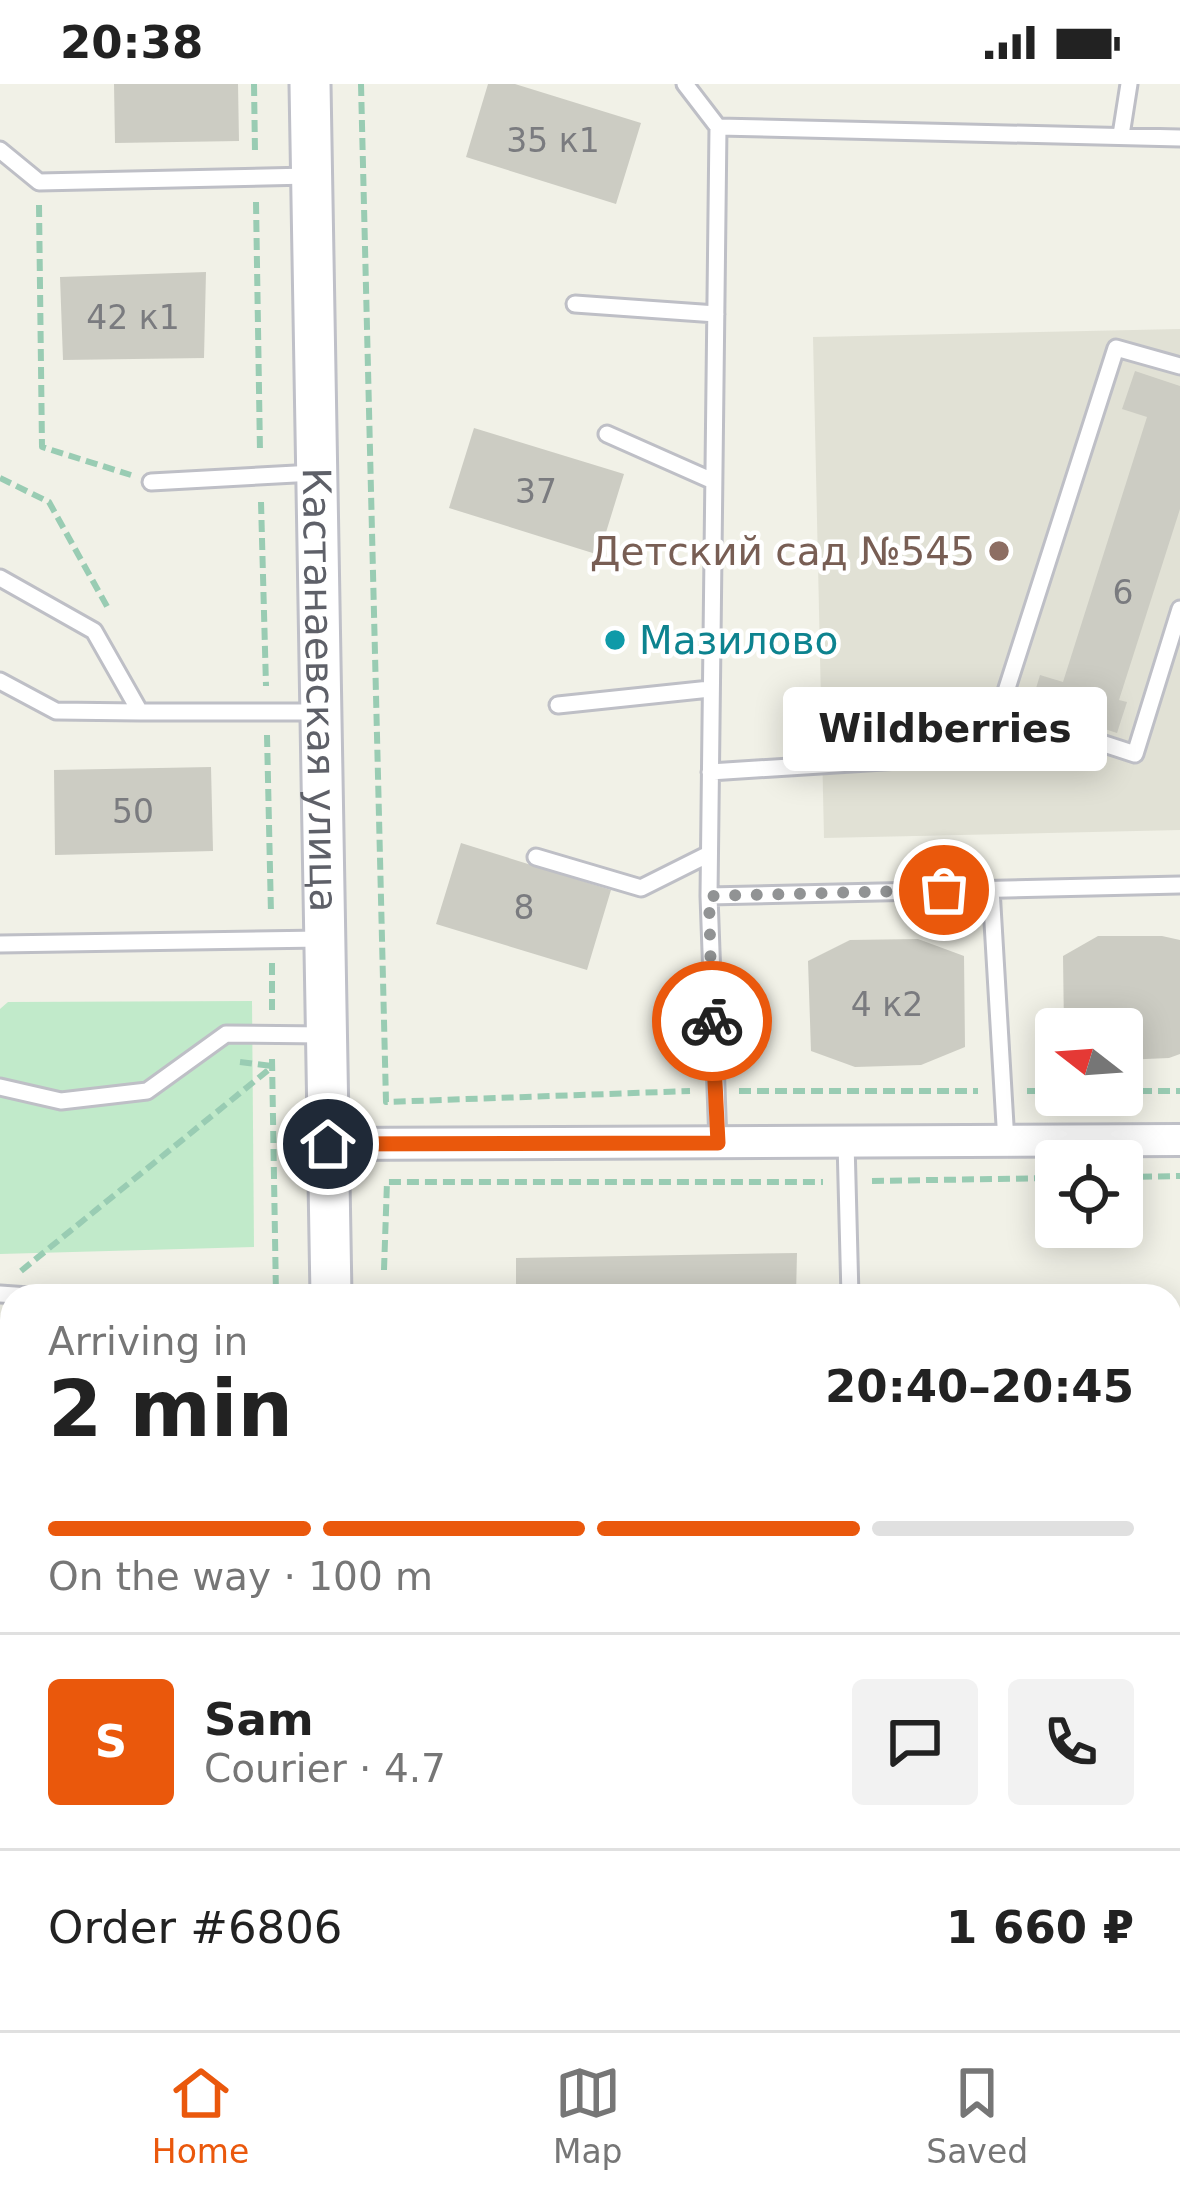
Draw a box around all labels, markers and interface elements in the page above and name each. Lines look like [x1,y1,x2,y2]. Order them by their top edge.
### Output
text: 20:38 [60,16,203,69]
house number: 35 к1 [506,121,600,160]
house number: 42 к1 [86,298,180,337]
street label: Кастанаевская улица [294,467,347,913]
house number: 37 [515,472,557,511]
place label: Детский сад №545 [590,529,975,574]
marker: Детский сад №545 [986,538,1012,564]
house number: 6 [1113,573,1134,612]
place label: Мазилово [639,618,838,663]
marker: Мазилово [602,627,628,653]
callout: Wildberries [782,686,1106,770]
text: Wildberries [818,706,1072,751]
house number: 50 [112,792,154,831]
pin [893,839,995,941]
icon: bag [911,857,977,923]
house number: 8 [514,888,535,927]
courier [652,961,772,1081]
house number: 4 к2 [851,985,923,1024]
icon: bike [679,988,745,1054]
north arrow [1035,1008,1143,1116]
map controls [1035,1008,1143,1248]
pin [277,1093,379,1195]
icon: home [295,1111,361,1177]
button: locate [1035,1140,1143,1248]
text: Arriving in [48,1319,248,1364]
text: 20:40–20:45 [825,1360,1134,1413]
text: 2 min [48,1364,293,1454]
text: On the way · 100 m [48,1554,433,1599]
button: chat [852,1679,978,1805]
button: phone [1008,1679,1134,1805]
text: Sam [204,1693,314,1746]
text: S [95,1715,127,1768]
text: Courier · 4.7 [204,1746,446,1791]
text: Order #6806 [48,1901,342,1954]
text: 1 660 ₽ [946,1901,1134,1954]
tab: Home [152,2060,249,2171]
tab: Map [553,2060,623,2171]
tab: Saved [926,2060,1028,2171]

